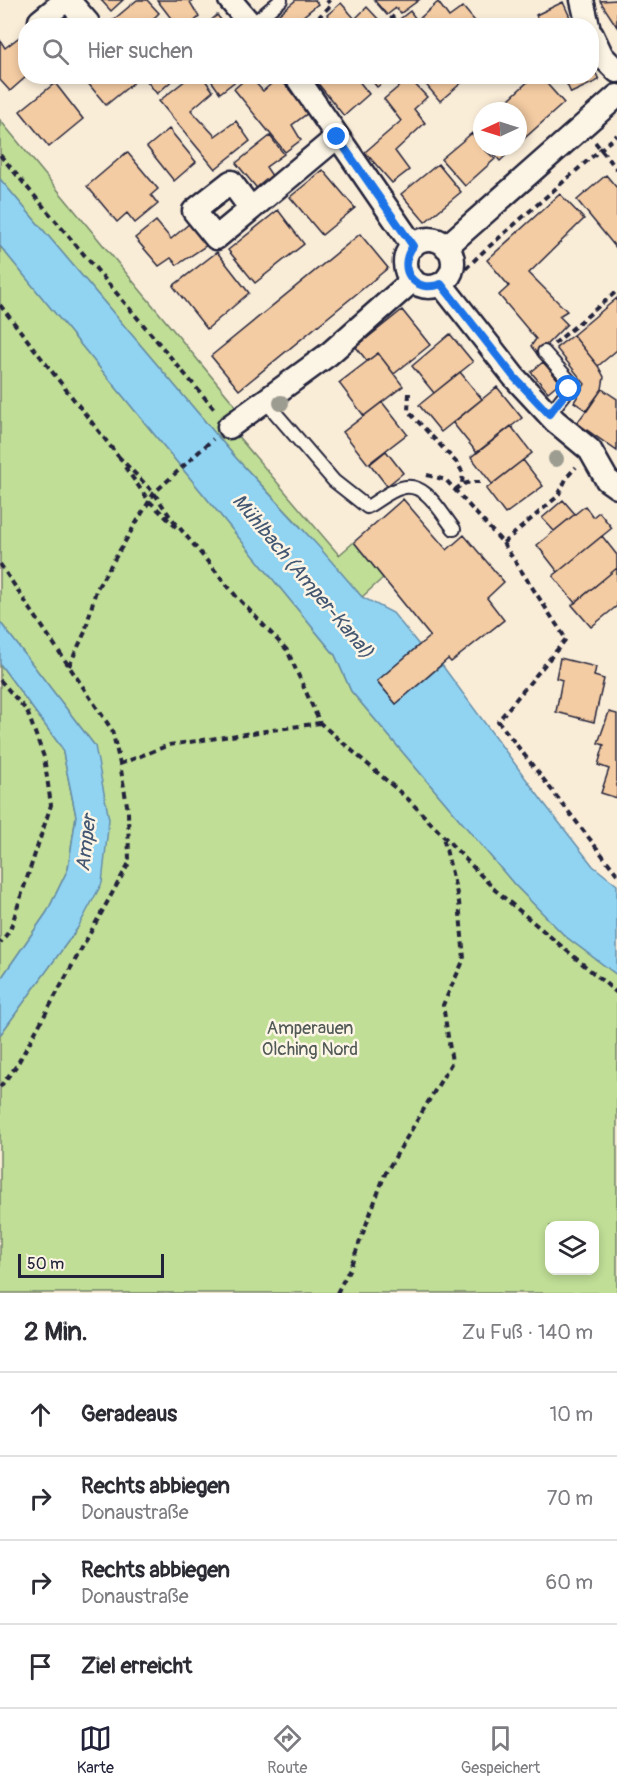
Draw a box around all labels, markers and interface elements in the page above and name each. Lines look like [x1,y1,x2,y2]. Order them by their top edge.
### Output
search box [18,18,599,84]
icon: search [39,35,72,68]
text: Hier suchen [87,37,193,65]
north arrow [473,102,527,156]
route end [323,123,349,149]
route start [555,375,581,401]
water label: Mühlbach (Amper-Kanal) [227,489,379,663]
water label: Amper [70,810,102,873]
park label: Amperauen Olching Nord [262,1017,358,1061]
map controls [545,1221,599,1275]
button: layers [545,1221,599,1275]
scale bar [18,1251,164,1278]
text: 50 m [27,1254,64,1274]
text: 2 Min. [24,1316,88,1348]
text: Zu Fuß · 140 m [462,1320,593,1345]
icon: ahead [24,1398,57,1431]
text: Geradeaus [81,1400,177,1428]
text: 10 m [549,1402,593,1427]
text: Rechts abbiegen [81,1472,230,1500]
icon: right [24,1482,57,1515]
text: 70 m [547,1486,593,1511]
text: Donaustraße [81,1500,189,1525]
text: Rechts abbiegen [81,1556,230,1584]
icon: right [24,1566,57,1599]
text: 60 m [546,1570,593,1595]
text: Donaustraße [81,1584,189,1609]
icon: arrive [24,1650,57,1683]
text: Ziel erreicht [81,1652,192,1680]
tab: Karte [77,1722,114,1778]
tab: Route [267,1722,307,1778]
tab: Gespeichert [461,1722,540,1778]

